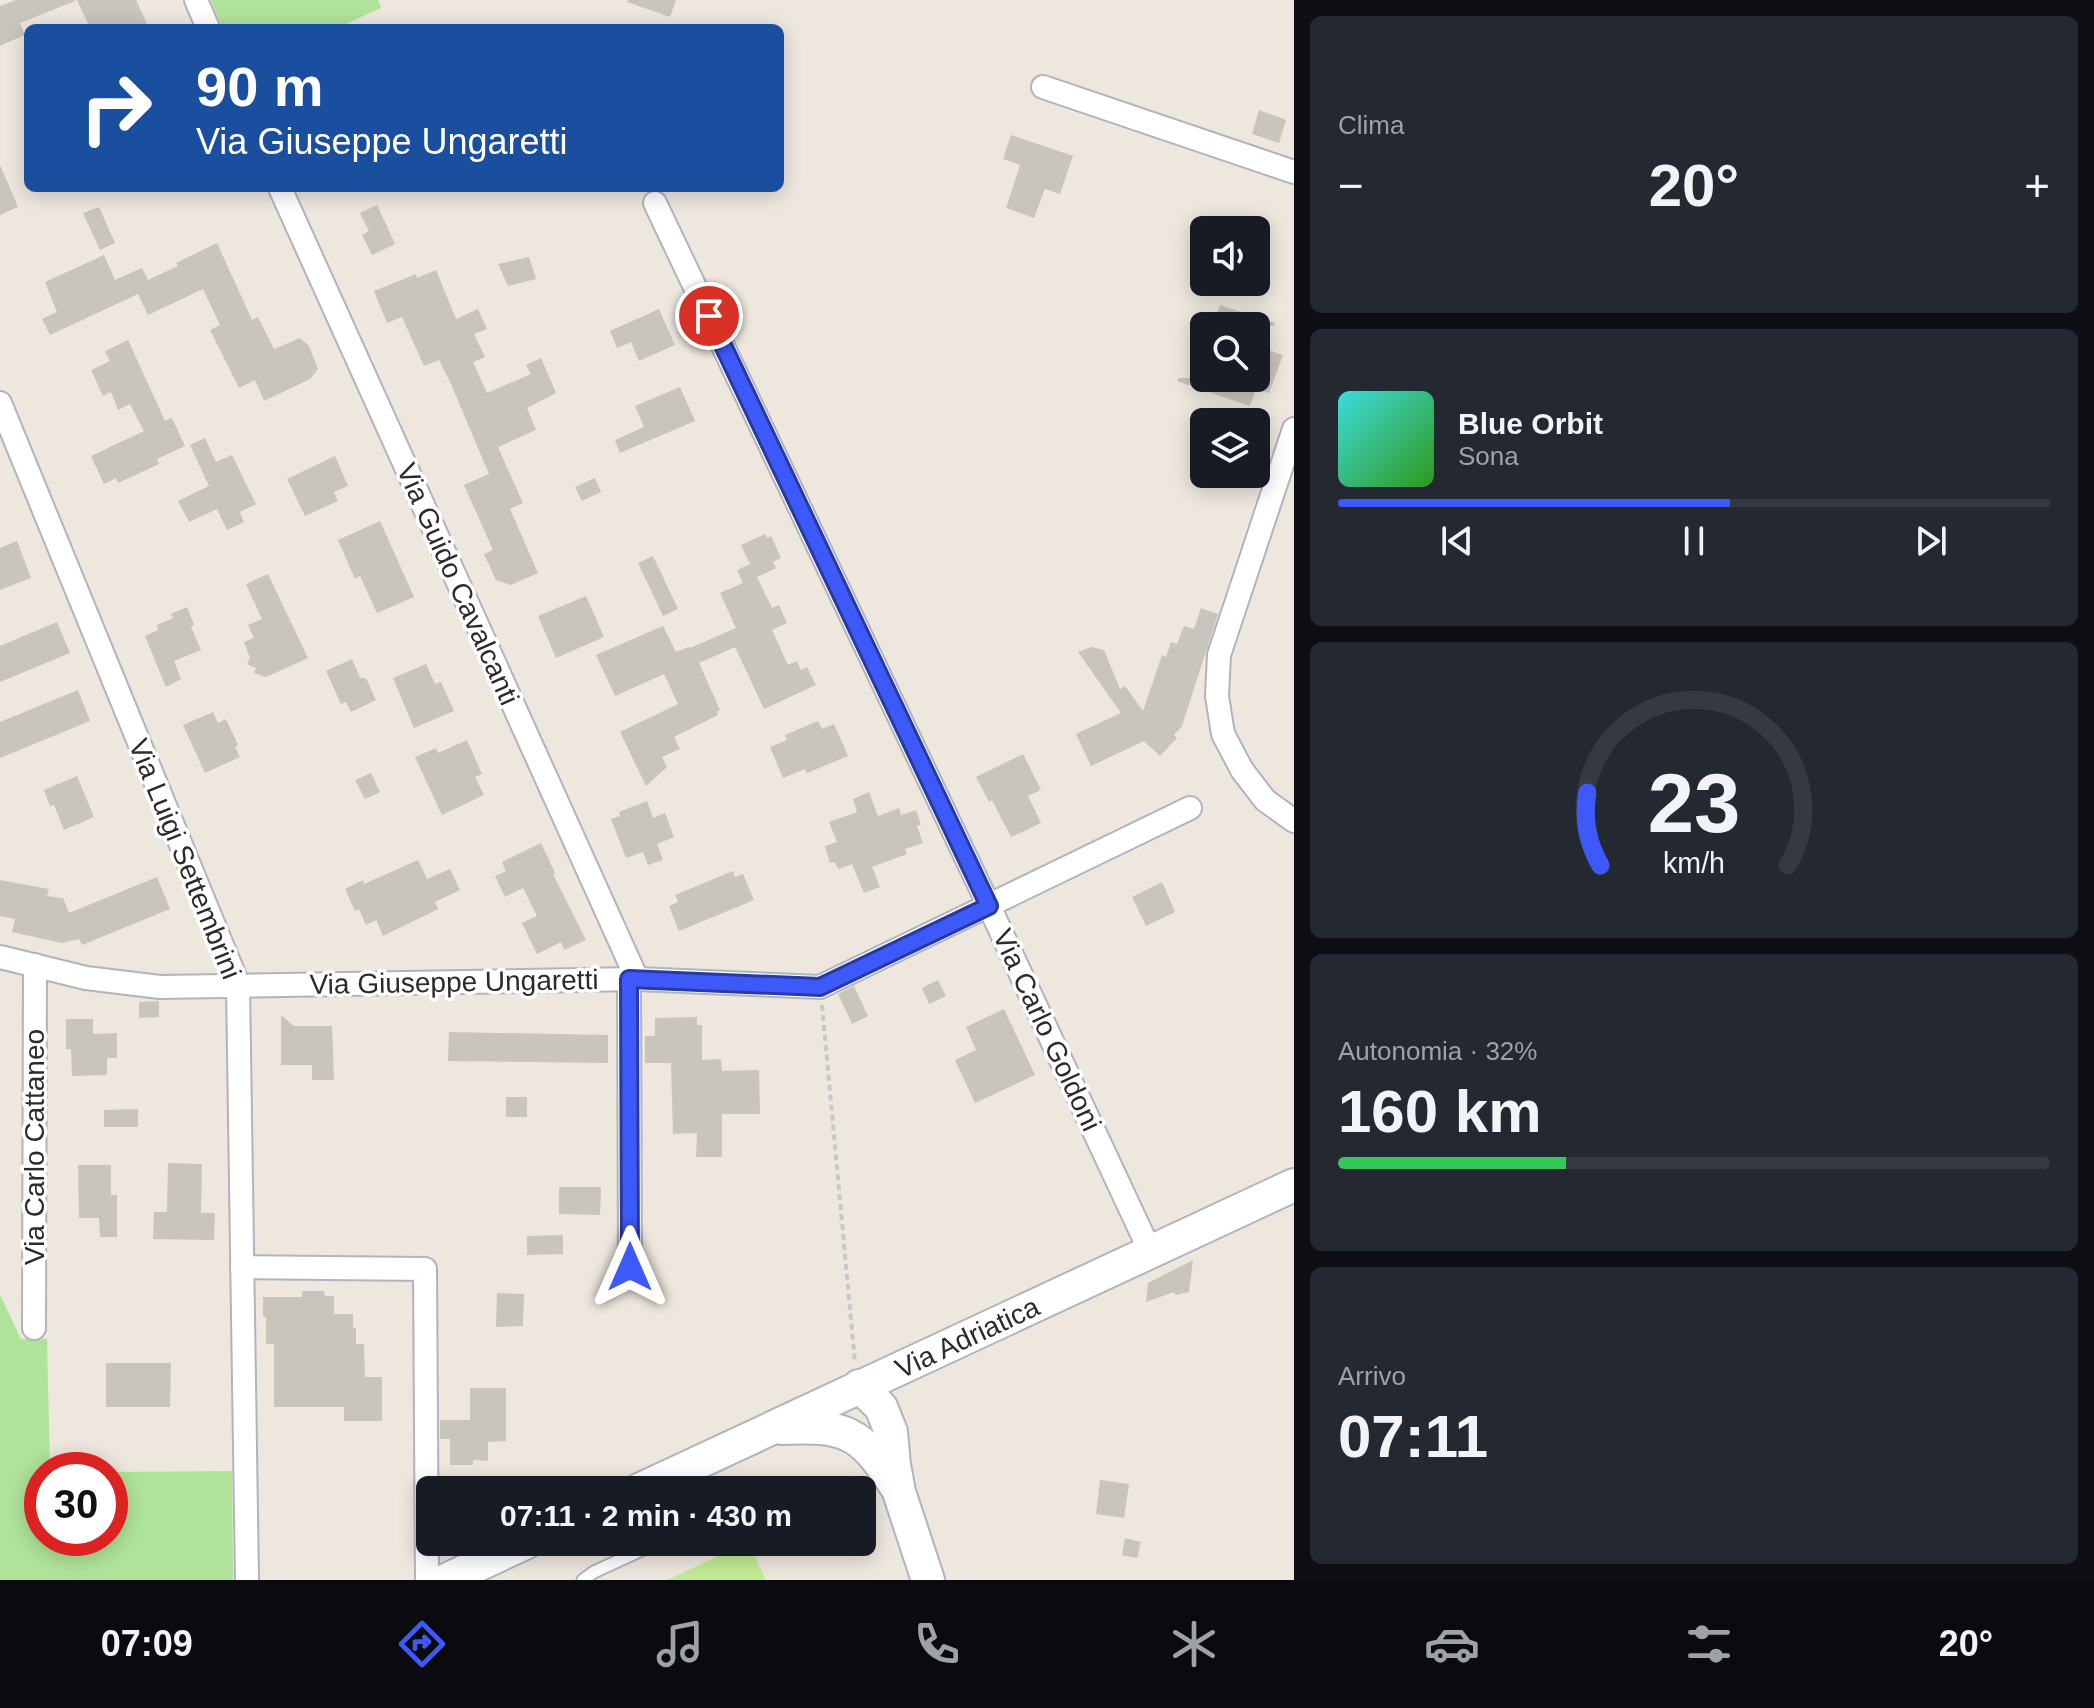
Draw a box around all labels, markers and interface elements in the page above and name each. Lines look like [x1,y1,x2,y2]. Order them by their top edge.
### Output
text: 90 m [196,55,324,118]
icon: right [64,56,168,160]
text: Clima [1338,110,1404,140]
text: Via Giuseppe Ungaretti [196,121,568,162]
text: 20° [1649,152,1739,219]
text: − [1338,161,1364,210]
text: + [2024,161,2050,210]
map controls [1190,216,1270,488]
button: sound [1190,216,1270,296]
pin [675,282,743,350]
icon: arrive [687,294,731,338]
button: search [1190,312,1270,392]
text: Blue Orbit [1458,407,1603,440]
button: layers [1190,408,1270,488]
text: Sona [1458,441,1519,471]
street label: Via Guido Cavalcanti [391,458,525,710]
icon: previous [1435,519,1479,563]
icon: pause [1672,519,1716,563]
icon: next [1909,519,1953,563]
street label: Via Luigi Settembrini [123,734,247,984]
text: 23 [1648,757,1740,850]
text: km/h [1663,847,1725,879]
street label: Via Carlo Goldoni [987,924,1107,1136]
street label: Via Giuseppe Ungaretti [309,964,599,1000]
street label: Via Carlo Cattaneo [19,1029,50,1265]
text: Autonomia · 32% [1338,1036,1537,1066]
text: 160 km [1338,1078,1542,1145]
position arrow [588,1225,672,1309]
street label: Via Adriatica [890,1290,1044,1384]
text: Arrivo [1338,1361,1406,1391]
text: 07:11 [1338,1403,1488,1470]
speed limit sign: 30 [24,1452,128,1556]
text: 07:11 · 2 min · 430 m [500,1499,792,1532]
icon: directions [394,1616,450,1672]
icon: music [652,1616,708,1672]
icon: phone [909,1616,965,1672]
icon: climate [1166,1616,1222,1672]
icon: car [1424,1616,1480,1672]
icon: filters [1681,1616,1737,1672]
text: 07:09 [101,1623,193,1664]
text: 20° [1939,1623,1993,1664]

